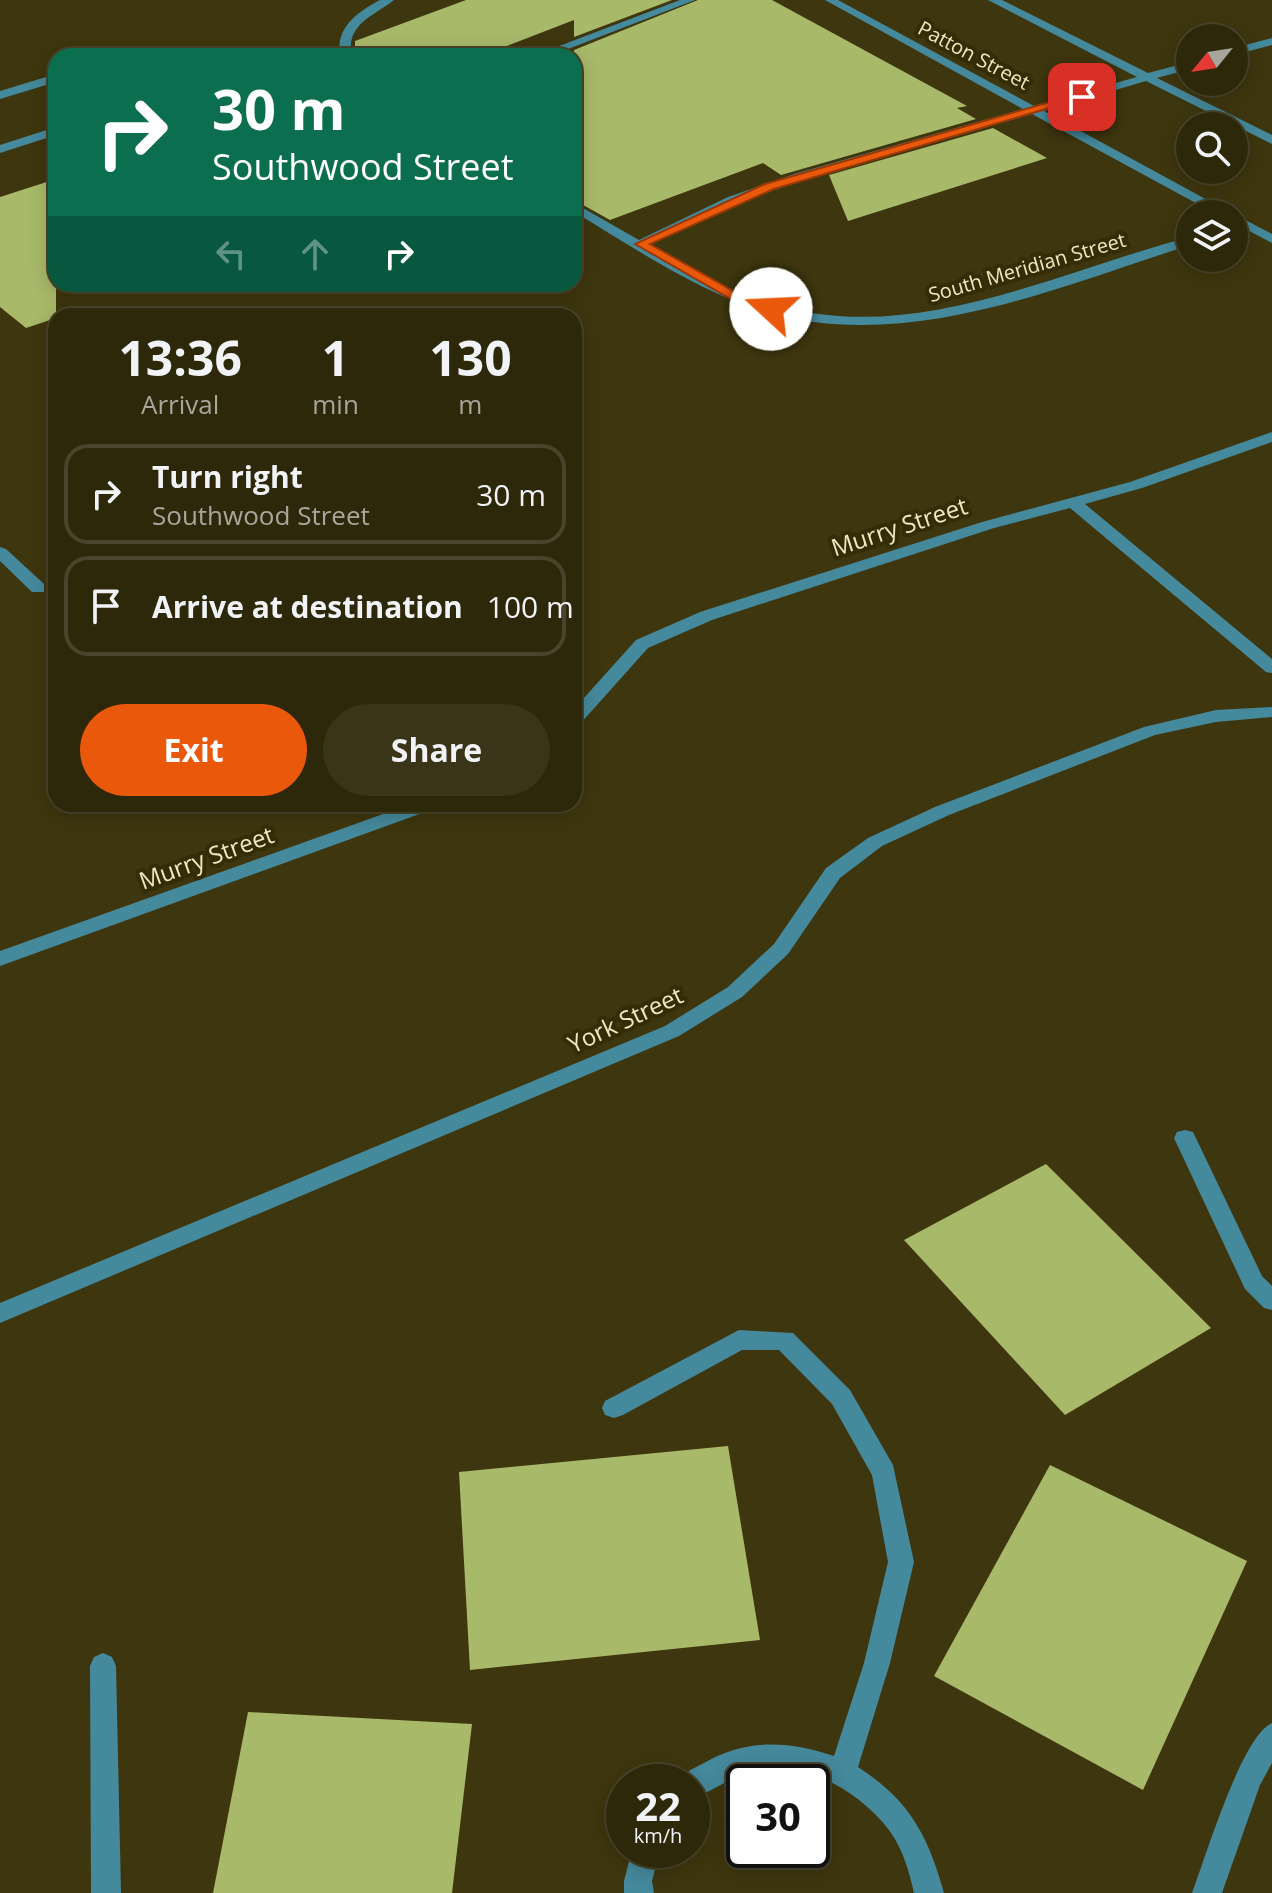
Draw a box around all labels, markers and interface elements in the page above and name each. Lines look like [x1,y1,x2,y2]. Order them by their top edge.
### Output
street label: Patton Street [913,14,1035,96]
north arrow [1176,24,1248,96]
map controls [1176,24,1248,272]
pin [1048,63,1116,131]
text: 30 m [212,70,346,146]
icon: arrive [1060,75,1104,119]
icon: right [80,80,184,184]
button: search [1176,112,1248,184]
text: Southwood Street [212,142,514,191]
button: layers [1176,200,1248,272]
street label: South Meridian Street [925,226,1129,308]
icon: left [209,232,253,276]
icon: ahead [293,232,337,276]
icon: right [377,232,421,276]
position arrow [729,267,813,351]
text: 13:36 [118,325,242,390]
text: 1 [322,325,349,390]
text: 130 [429,325,512,390]
text: Arrival [141,386,219,422]
text: min [312,386,359,422]
text: m [458,386,482,422]
text: Turn right [152,456,303,497]
icon: right [84,472,128,516]
text: 30 m [476,474,546,515]
street label: Murry Street [827,488,971,564]
text: Southwood Street [152,497,370,533]
icon: arrive [84,584,128,628]
text: Arrive at destination [152,586,463,627]
text: 100 m [487,586,574,627]
button: Exit [80,704,307,796]
button: Share [323,704,550,796]
street label: Murry Street [134,817,278,897]
street label: York Street [562,978,688,1060]
speed limit sign: 30 [726,1764,830,1868]
text: 22 [635,1778,681,1833]
text: km/h [634,1822,682,1849]

